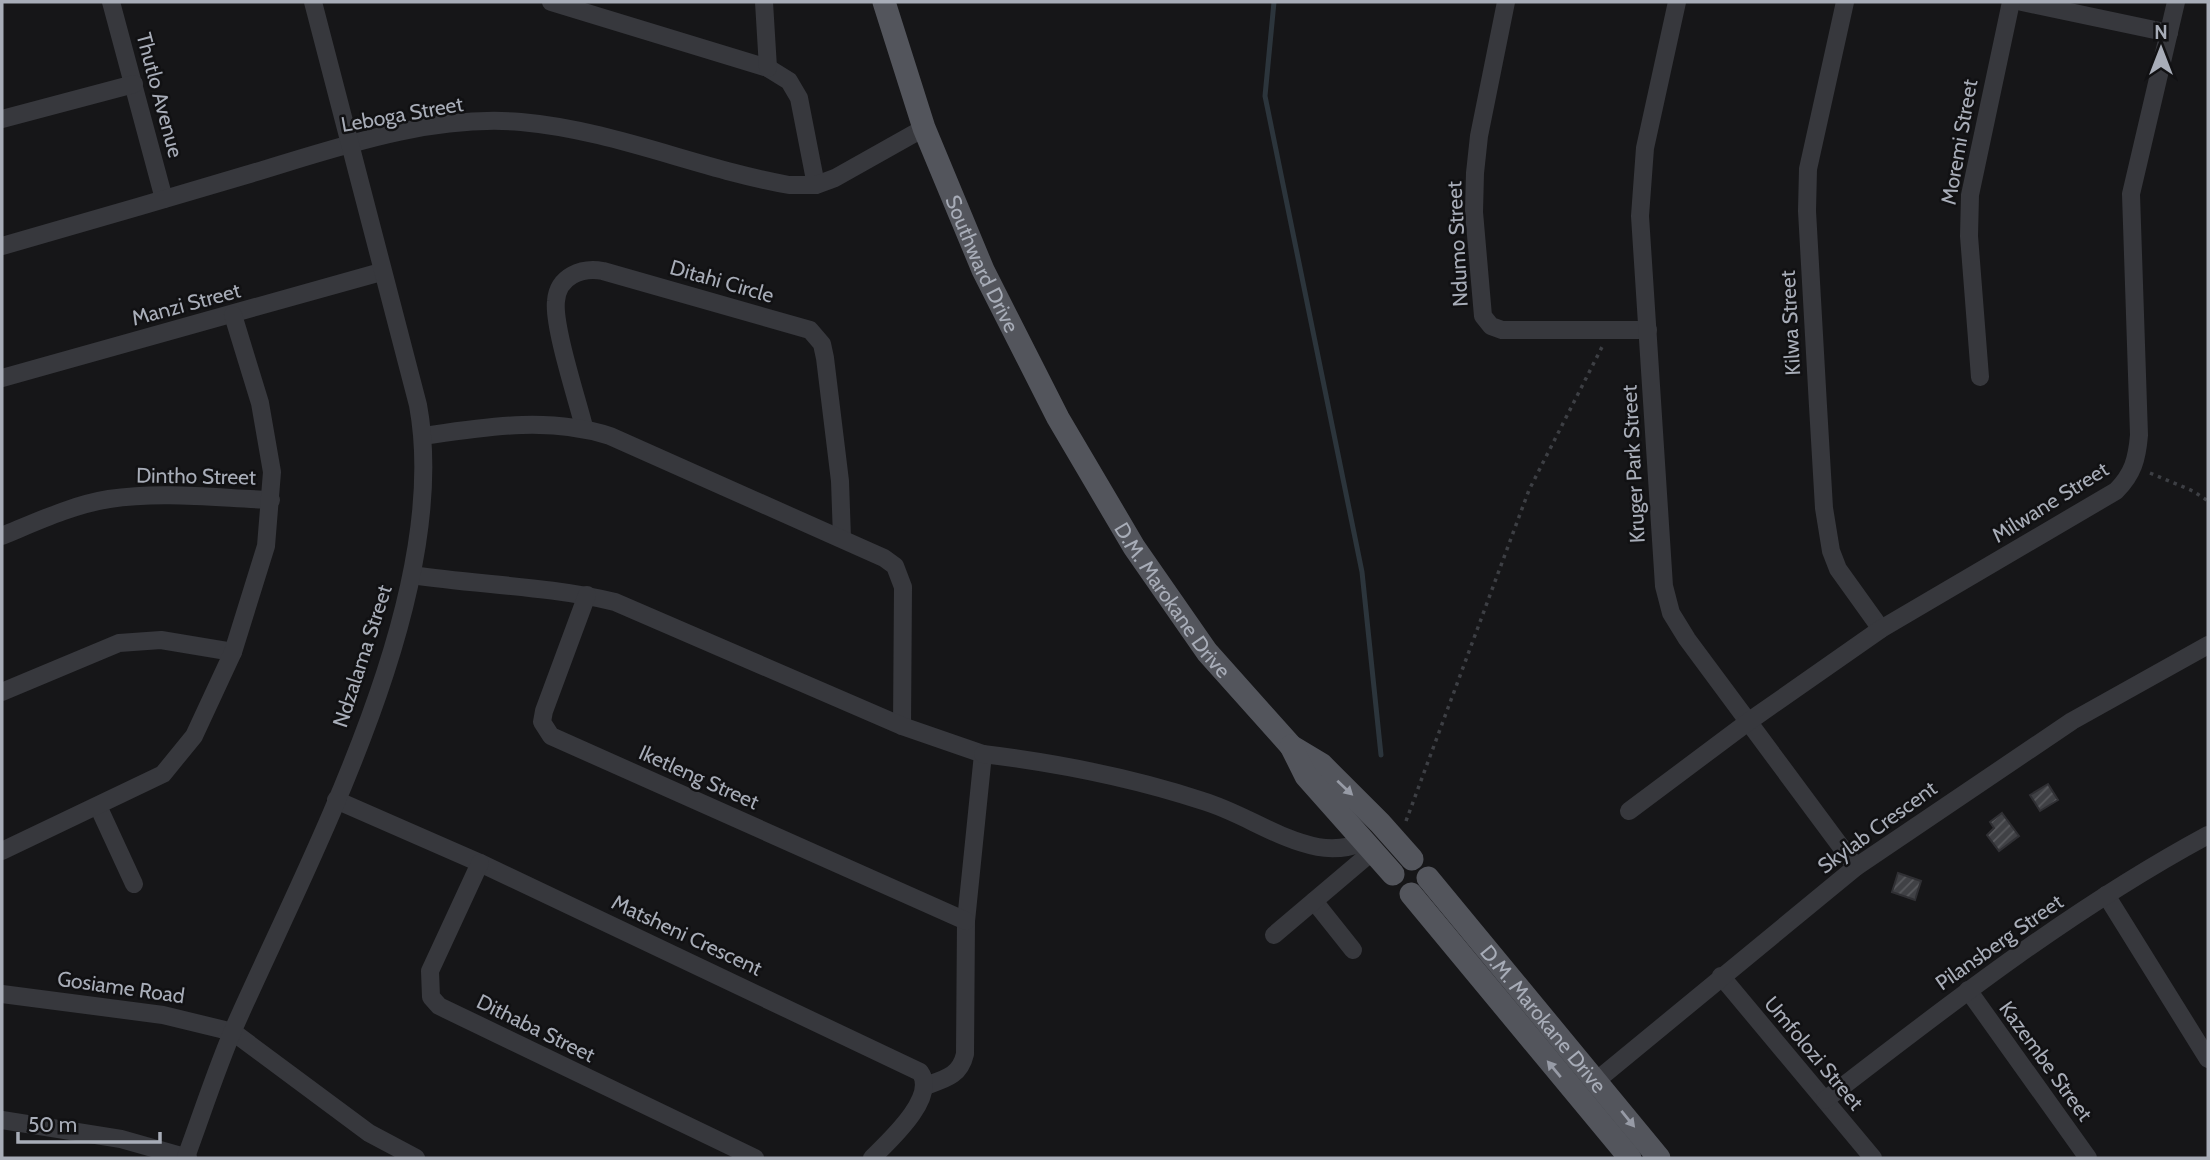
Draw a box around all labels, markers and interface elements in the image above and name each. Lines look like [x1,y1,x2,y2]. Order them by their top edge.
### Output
north arrow [2126,14,2196,84]
text: N [2154,21,2168,44]
street label: Thutlo Avenue [131,30,189,160]
street label: Moremi Street [1936,77,1982,207]
street label: Leboga Street [339,91,465,137]
street label: Ndumo Street [1441,181,1473,307]
street label: Southward Drive [941,191,1025,337]
street label: Ditahi Circle [667,254,777,308]
street label: Kilwa Street [1775,270,1805,376]
street label: Manzi Street [129,277,243,331]
street label: Kruger Park Street [1616,384,1650,544]
street label: Milwane Street [1987,456,2113,548]
street label: Dintho Street [136,462,256,490]
street label: D.M. Marokane Drive [1110,518,1236,683]
street label: Ndzalama Street [327,582,397,730]
street label: Iketleng Street [635,739,763,815]
street label: Skylab Crescent [1813,775,1941,879]
one-way arrow [1336,779,1353,795]
street label: Matsheni Crescent [608,889,766,981]
street label: Pilansberg Street [1930,889,2068,995]
street label: D.M. Marokane Drive [1476,939,1612,1098]
street label: Gosiame Road [56,966,186,1008]
street label: Dithaba Street [473,989,599,1067]
street label: Umfolozi Street [1759,991,1869,1115]
street label: Kazembe Street [1994,996,2098,1126]
one-way arrow [1547,1060,1562,1078]
scale bar [18,1100,159,1144]
one-way arrow [1620,1110,1635,1128]
text: 50 m [28,1112,77,1137]

